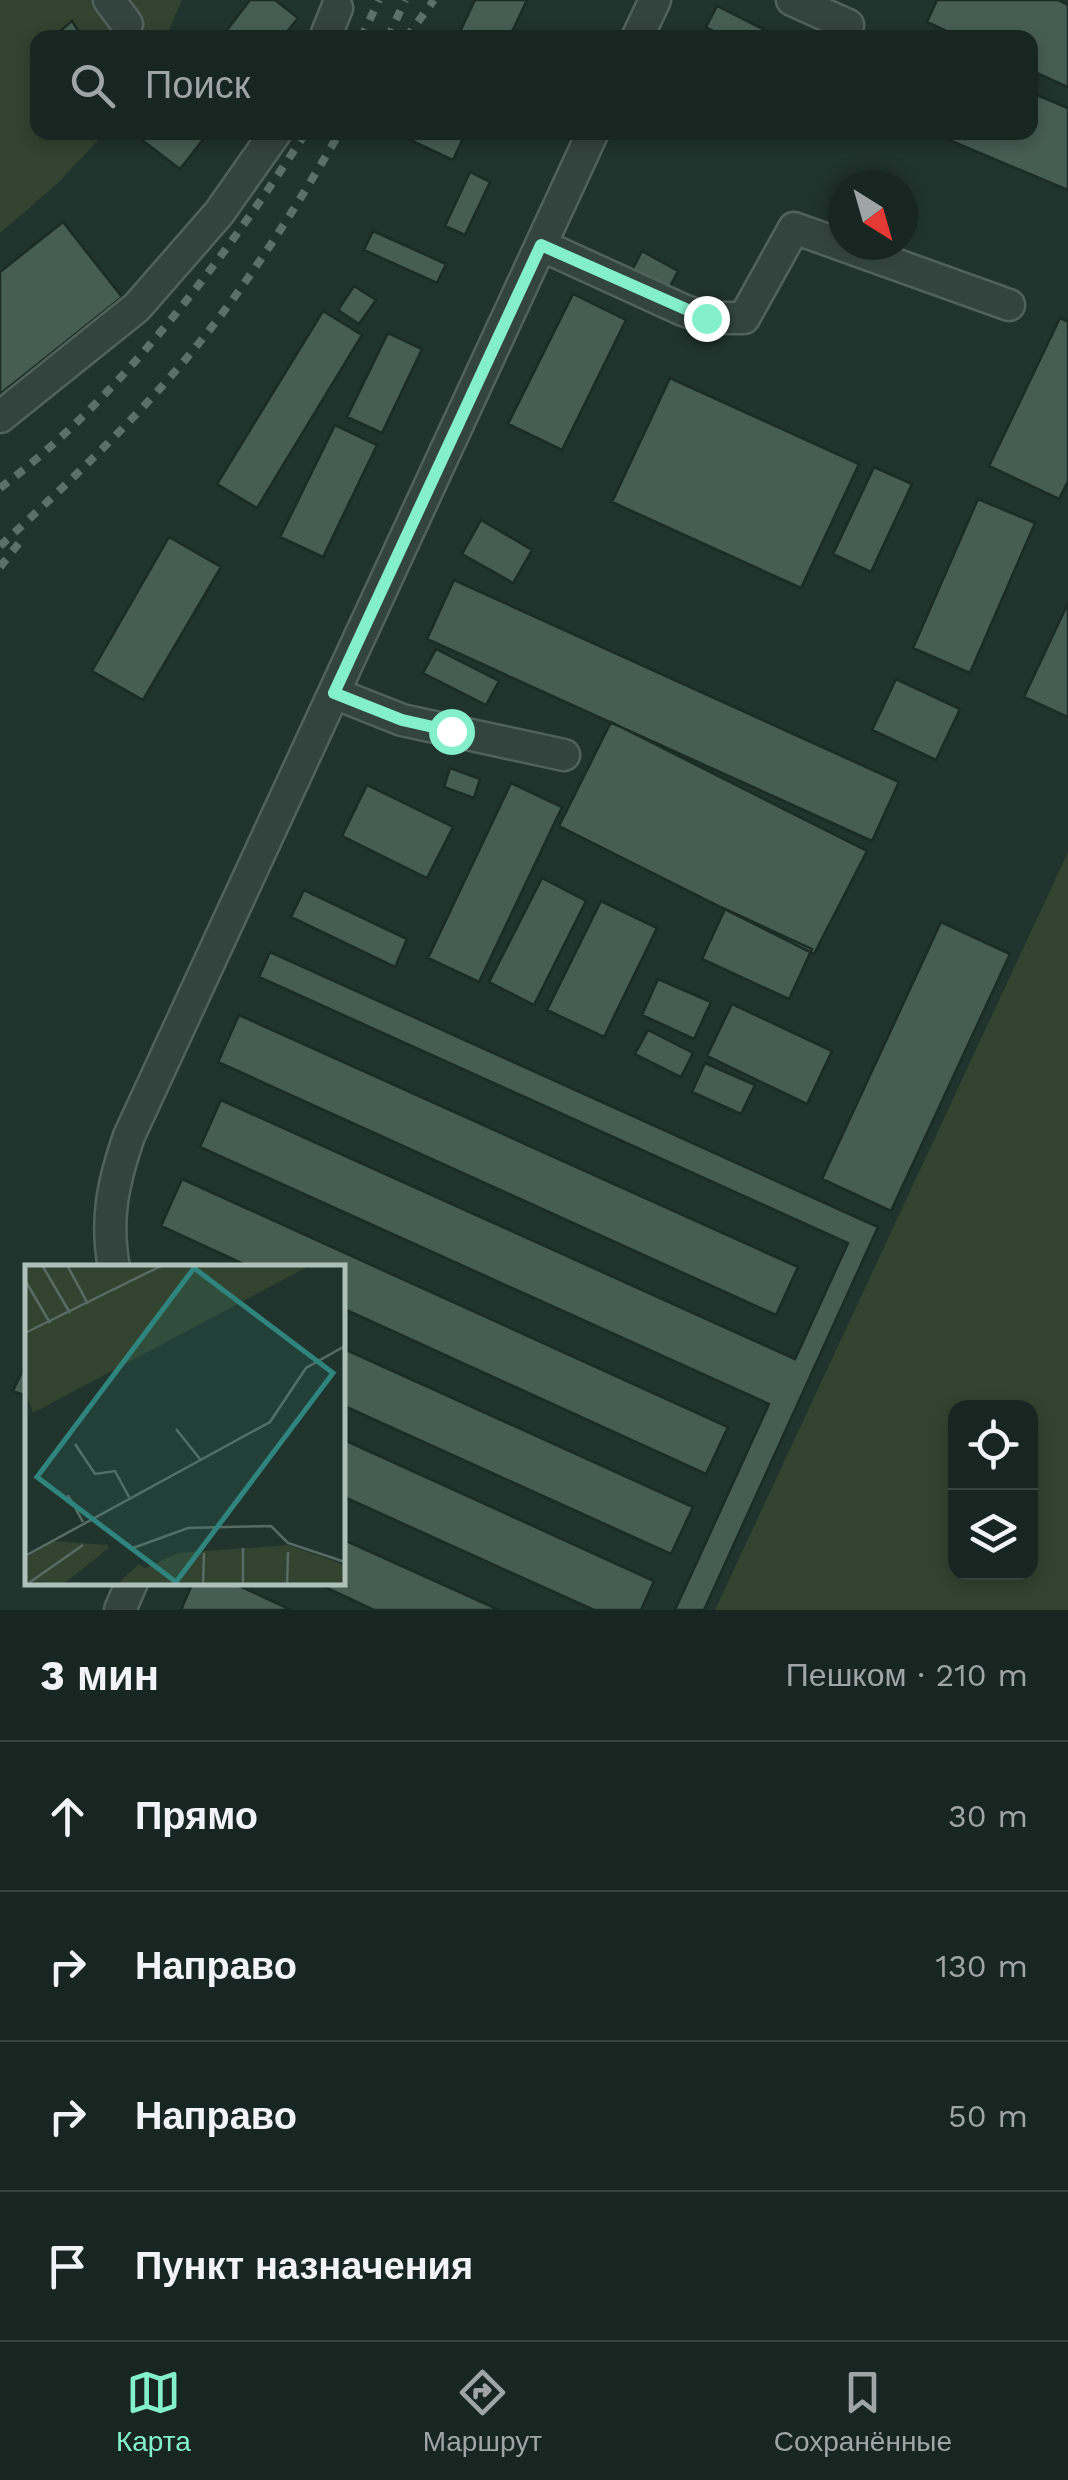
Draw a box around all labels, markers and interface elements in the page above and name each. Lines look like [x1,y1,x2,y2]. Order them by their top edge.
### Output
search box [30,30,1038,140]
icon: search [65,58,120,113]
text: Поиск [145,63,250,107]
north arrow [828,170,918,260]
route end [684,296,730,342]
route start [429,709,475,755]
inset map [25,1265,345,1585]
map controls [948,1400,1038,1580]
button: locate [948,1400,1038,1490]
button: layers [948,1490,1038,1580]
text: 3 мин [40,1651,159,1700]
text: Пешком · 210 m [786,1656,1028,1694]
icon: ahead [40,1789,95,1844]
text: Прямо [135,1794,258,1838]
text: 30 m [948,1797,1028,1835]
icon: right [40,1939,95,1994]
text: Направо [135,1944,297,1988]
text: 130 m [936,1947,1028,1985]
icon: right [40,2089,95,2144]
text: Направо [135,2094,297,2138]
text: 50 m [948,2097,1028,2135]
icon: arrive [40,2239,95,2294]
text: Пункт назначения [135,2244,473,2288]
tab: Карта [116,2365,191,2458]
tab: Маршрут [423,2365,542,2458]
tab: Сохранённые [774,2365,952,2458]

